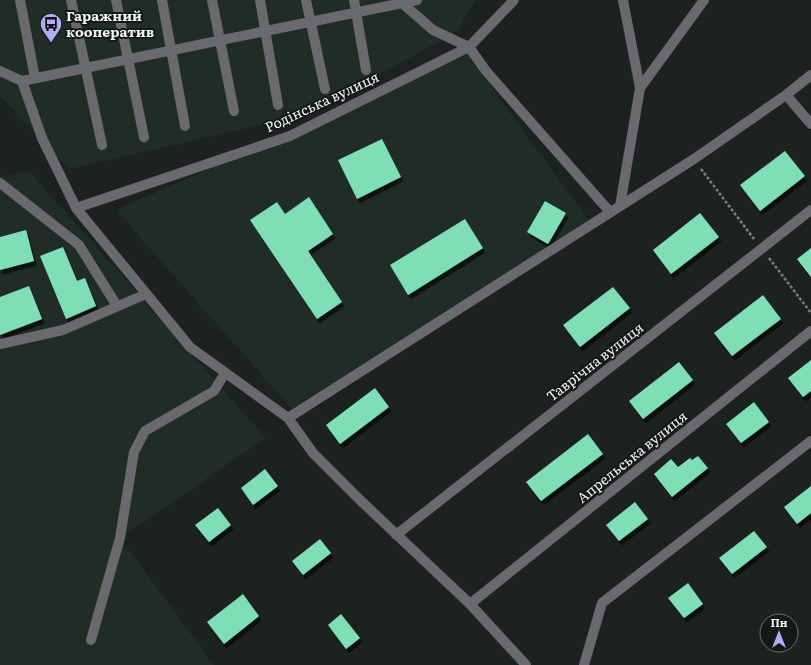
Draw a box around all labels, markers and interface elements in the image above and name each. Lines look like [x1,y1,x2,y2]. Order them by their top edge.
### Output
place label: Гаражний кооператив [66,5,154,41]
bus stop icon: Гаражний кооператив [38,11,64,44]
street label: Родінська вулиця [261,66,382,136]
street label: Таврічна вулиця [542,317,647,405]
street label: Апрельська вулиця [572,405,691,507]
north arrow [759,613,799,653]
text: Пн [770,614,788,630]

